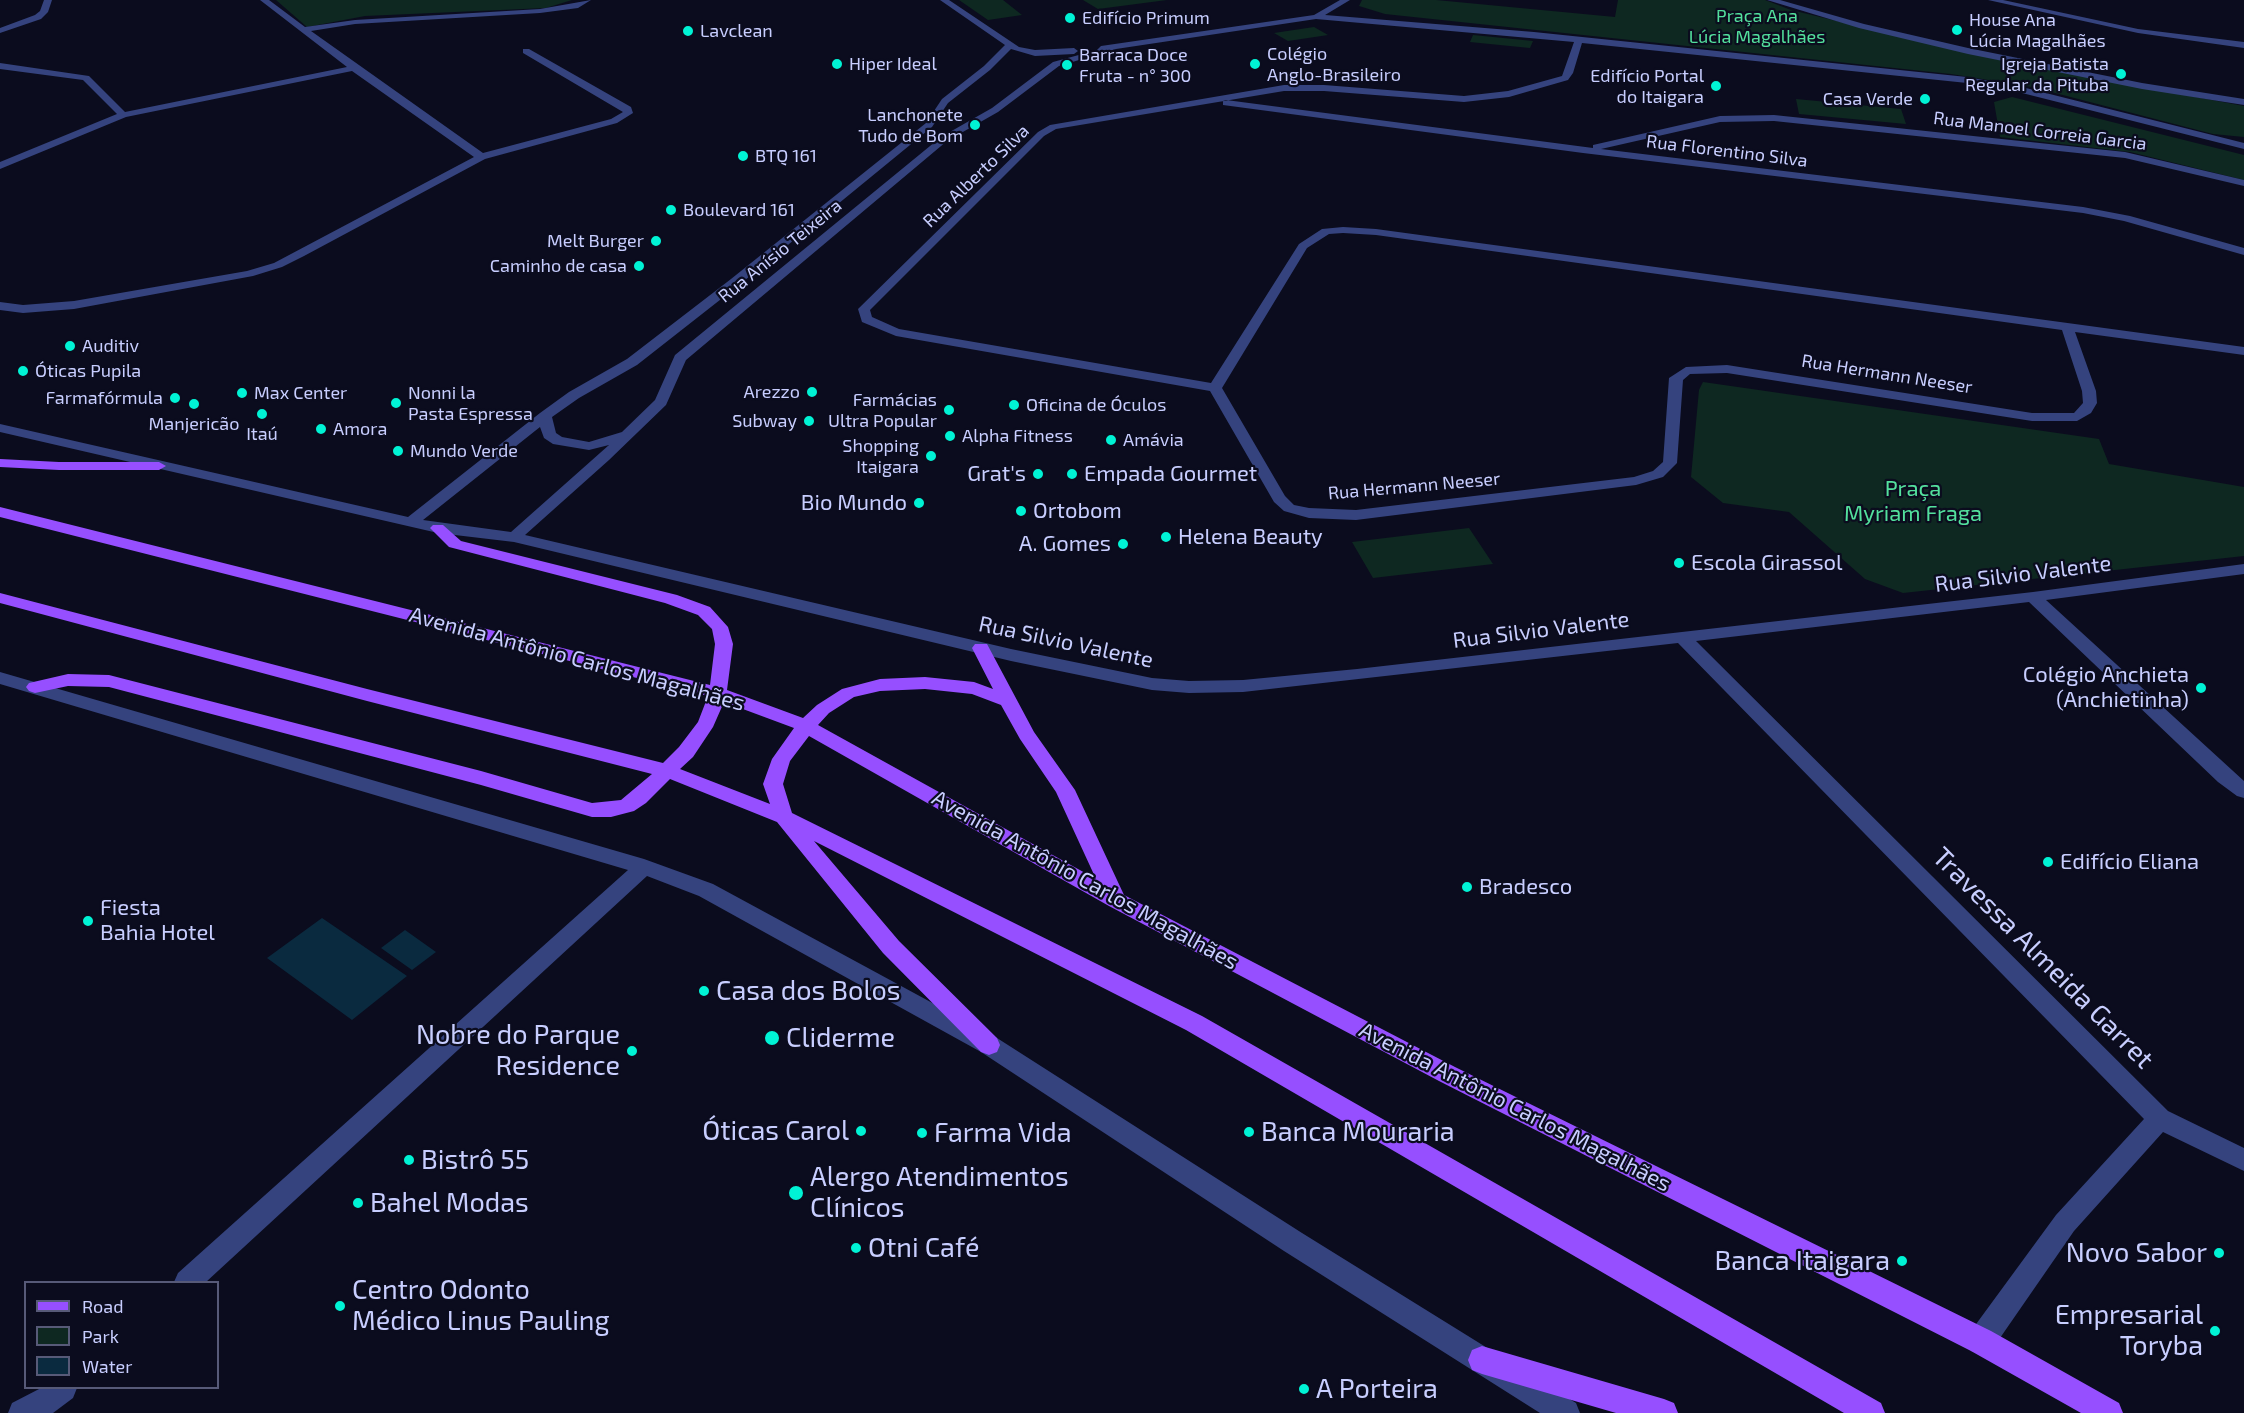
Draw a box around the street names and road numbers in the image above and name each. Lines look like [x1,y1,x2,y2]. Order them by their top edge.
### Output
street label: Rua Manoel Correia Garcia [1932,107,2148,155]
street label: Rua Alberto Silva [919,120,1033,232]
street label: Rua Florentino Silva [1645,130,1809,172]
street label: Rua Anísio Teixeira [714,195,846,307]
street label: Rua Hermann Neeser [1800,350,1974,398]
street label: Rua Hermann Neeser [1327,468,1501,504]
street label: Rua Silvio Valente [1933,550,2113,598]
street label: Avenida Antônio Carlos Magalhães [407,601,747,717]
street label: Rua Silvio Valente [1451,606,1631,654]
street label: Rua Silvio Valente [976,611,1156,673]
street label: Avenida Antônio Carlos Magalhães [927,785,1243,975]
street label: Travessa Almeida Garret [1926,841,2160,1075]
street label: Avenida Antônio Carlos Magalhães [1355,1017,1675,1197]

